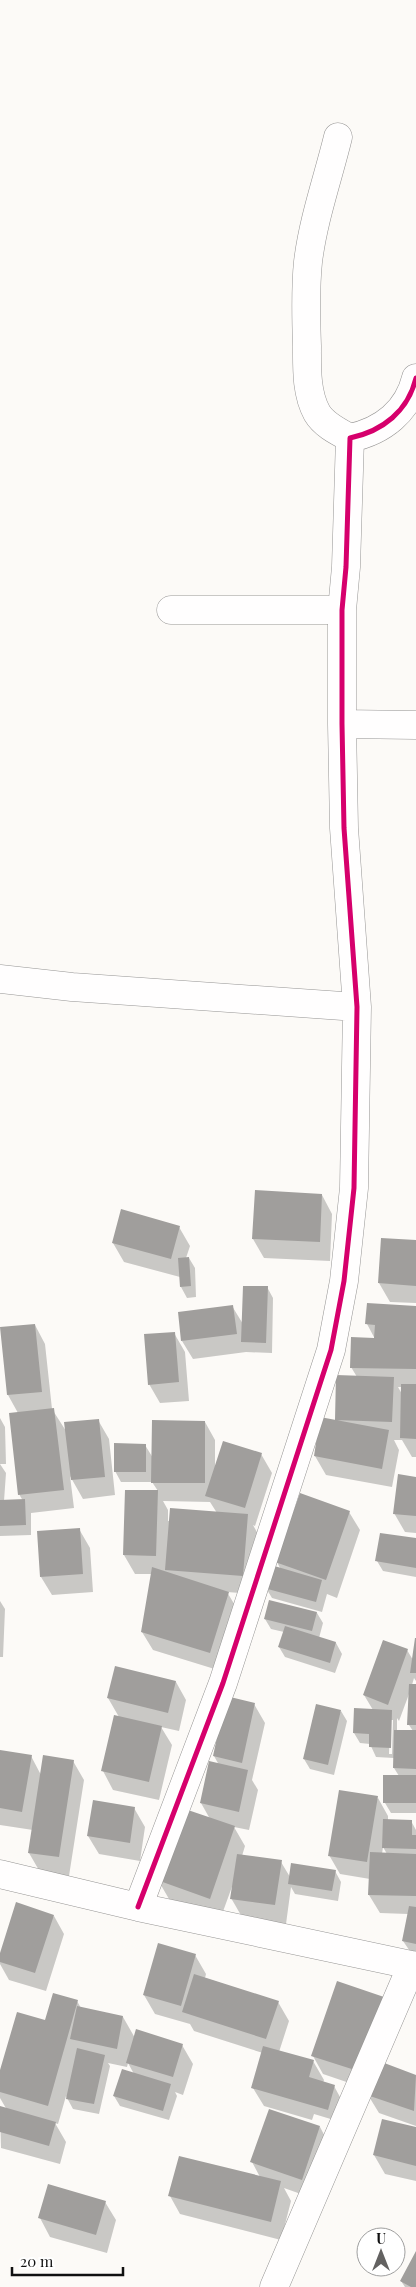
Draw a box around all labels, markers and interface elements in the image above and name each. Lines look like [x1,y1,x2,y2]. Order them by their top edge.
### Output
north arrow [356,2227,406,2277]
text: U [376,2229,386,2248]
scale bar [12,2244,124,2276]
text: 20 m [20,2251,54,2271]

